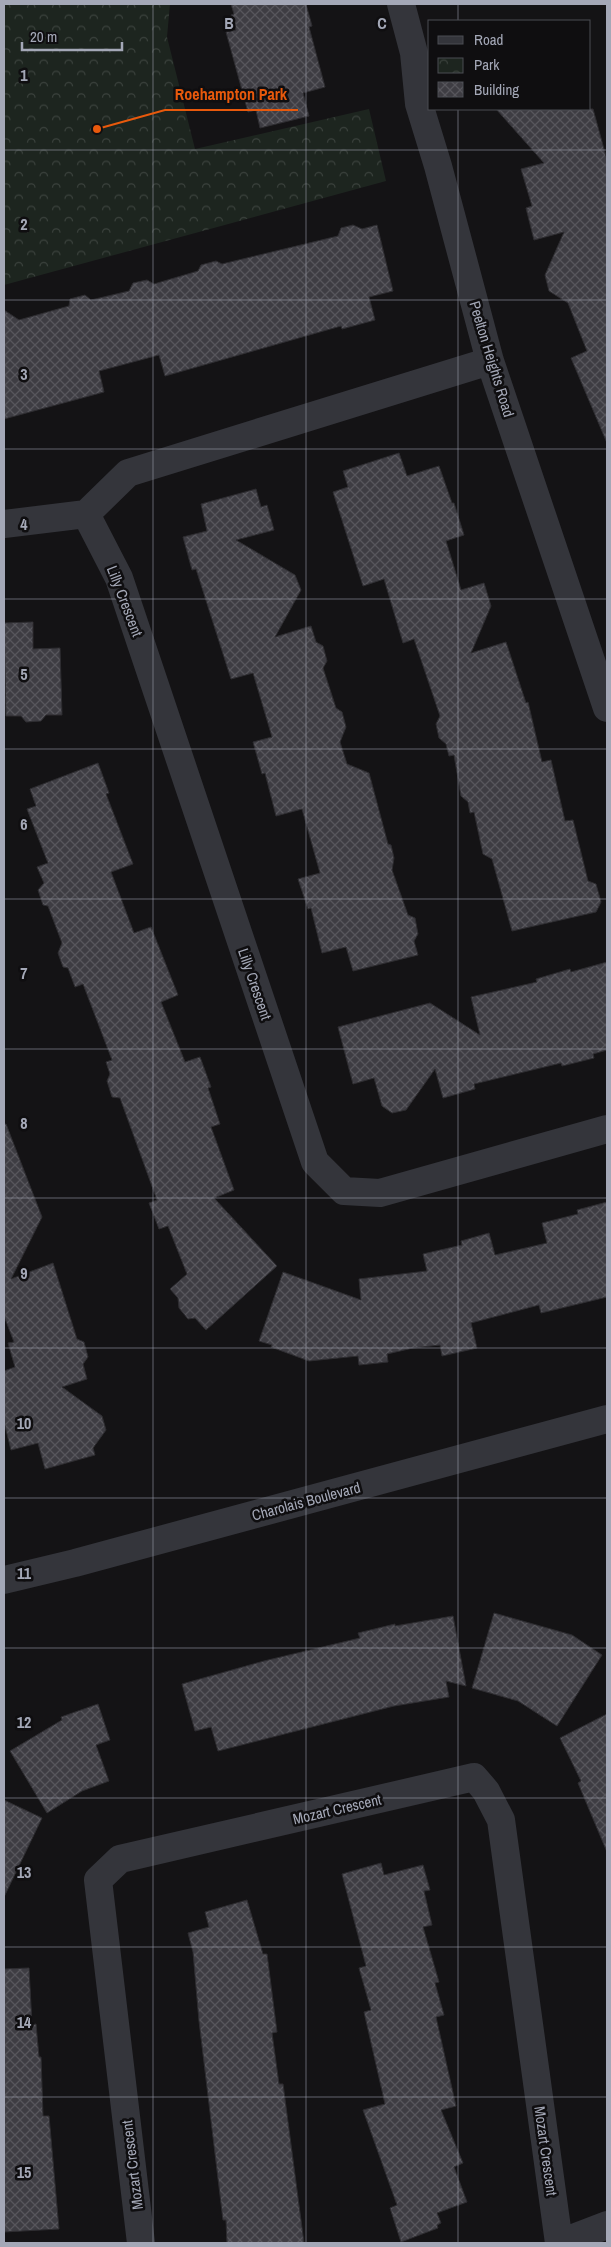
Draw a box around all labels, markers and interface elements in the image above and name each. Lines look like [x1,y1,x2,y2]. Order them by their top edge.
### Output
text: B [224,12,234,34]
text: C [377,12,387,34]
scale bar [22,20,122,52]
legend [428,20,591,110]
text: 20 m [30,26,57,47]
text: Road [474,29,503,50]
text: Park [474,54,500,75]
text: 1 [20,64,28,86]
callout: Roehampton Park [165,79,298,110]
text: Building [474,79,519,100]
text: Roehampton Park [175,83,288,105]
text: 2 [20,213,28,235]
street label: Peelton Heights Road [464,298,520,420]
text: 3 [20,363,28,385]
text: 4 [20,513,28,535]
street label: Lilly Crescent [102,562,148,640]
text: 5 [20,663,28,685]
text: 6 [20,813,28,835]
street label: Lilly Crescent [233,945,277,1023]
text: 7 [20,962,28,984]
text: 8 [20,1112,28,1134]
text: 9 [20,1262,28,1284]
text: 10 [17,1412,31,1434]
street label: Charolais Boulevard [249,1476,363,1526]
text: 11 [17,1562,32,1584]
text: 12 [17,1711,31,1733]
street label: Mozart Crescent [291,1788,384,1829]
text: 13 [17,1861,31,1883]
text: 14 [17,2011,32,2033]
street label: Mozart Crescent [529,2105,563,2198]
street label: Mozart Crescent [116,2118,148,2211]
text: 15 [17,2161,31,2183]

